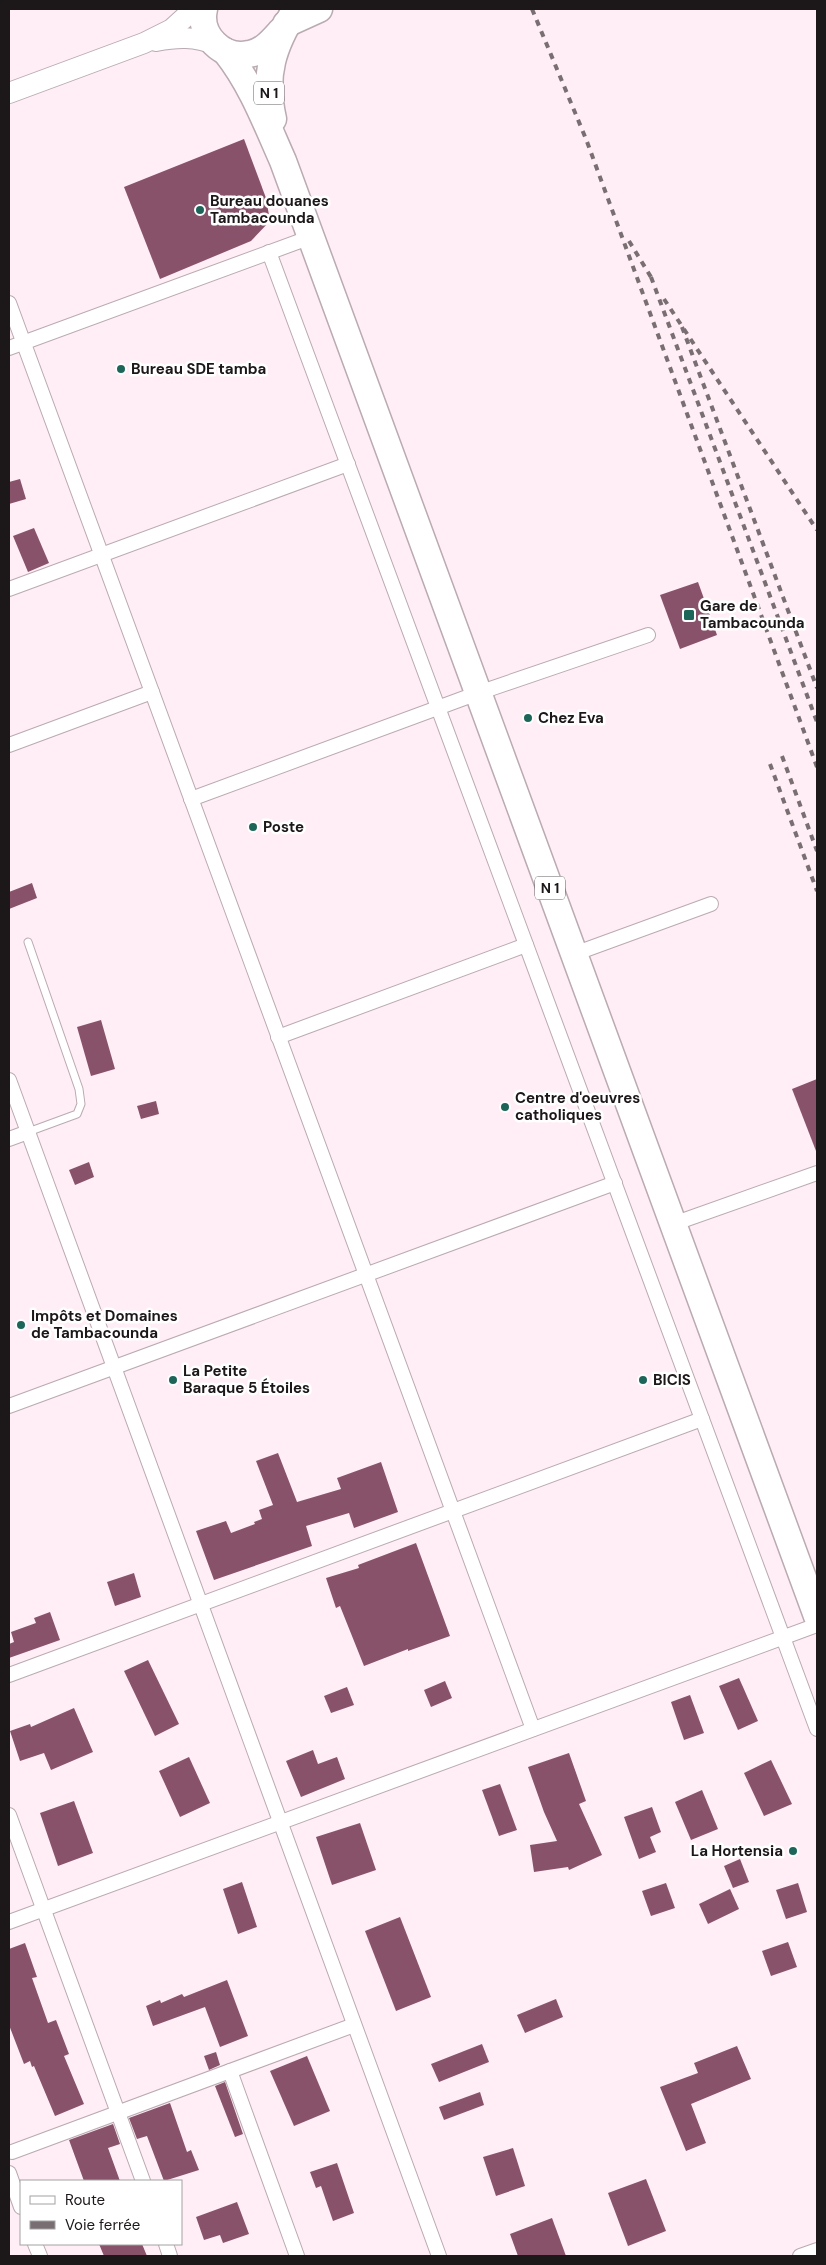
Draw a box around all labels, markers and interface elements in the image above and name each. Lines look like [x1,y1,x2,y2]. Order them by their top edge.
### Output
road number: N 1 [254,82,284,105]
place label: Bureau douanes Tambacounda [210,191,329,228]
marker: Bureau douanes Tambacounda [194,204,206,216]
place label: Bureau SDE tamba [131,359,266,379]
marker: Bureau SDE tamba [115,363,127,375]
place label: Gare de Tambacounda [700,596,805,633]
marker: Gare de Tambacounda [682,608,696,622]
place label: Chez Eva [538,708,604,728]
marker: Chez Eva [522,712,534,724]
place label: Poste [263,817,304,837]
marker: Poste [247,821,259,833]
road number: N 1 [535,876,565,900]
place label: Centre d'oeuvres catholiques [515,1088,640,1125]
marker: Centre d'oeuvres catholiques [499,1101,511,1113]
place label: Impôts et Domaines de Tambacounda [31,1306,178,1343]
marker: Impôts et Domaines de Tambacounda [15,1319,27,1331]
place label: La Petite Baraque 5 Étoiles [183,1361,310,1398]
place label: BICIS [653,1370,691,1390]
marker: La Petite Baraque 5 Étoiles [167,1374,179,1386]
marker: BICIS [637,1374,649,1386]
place label: La Hortensia [691,1841,783,1861]
marker: La Hortensia [787,1845,799,1857]
legend [20,2180,182,2245]
text: Route [65,2190,105,2210]
text: Voie ferrée [65,2215,140,2235]

